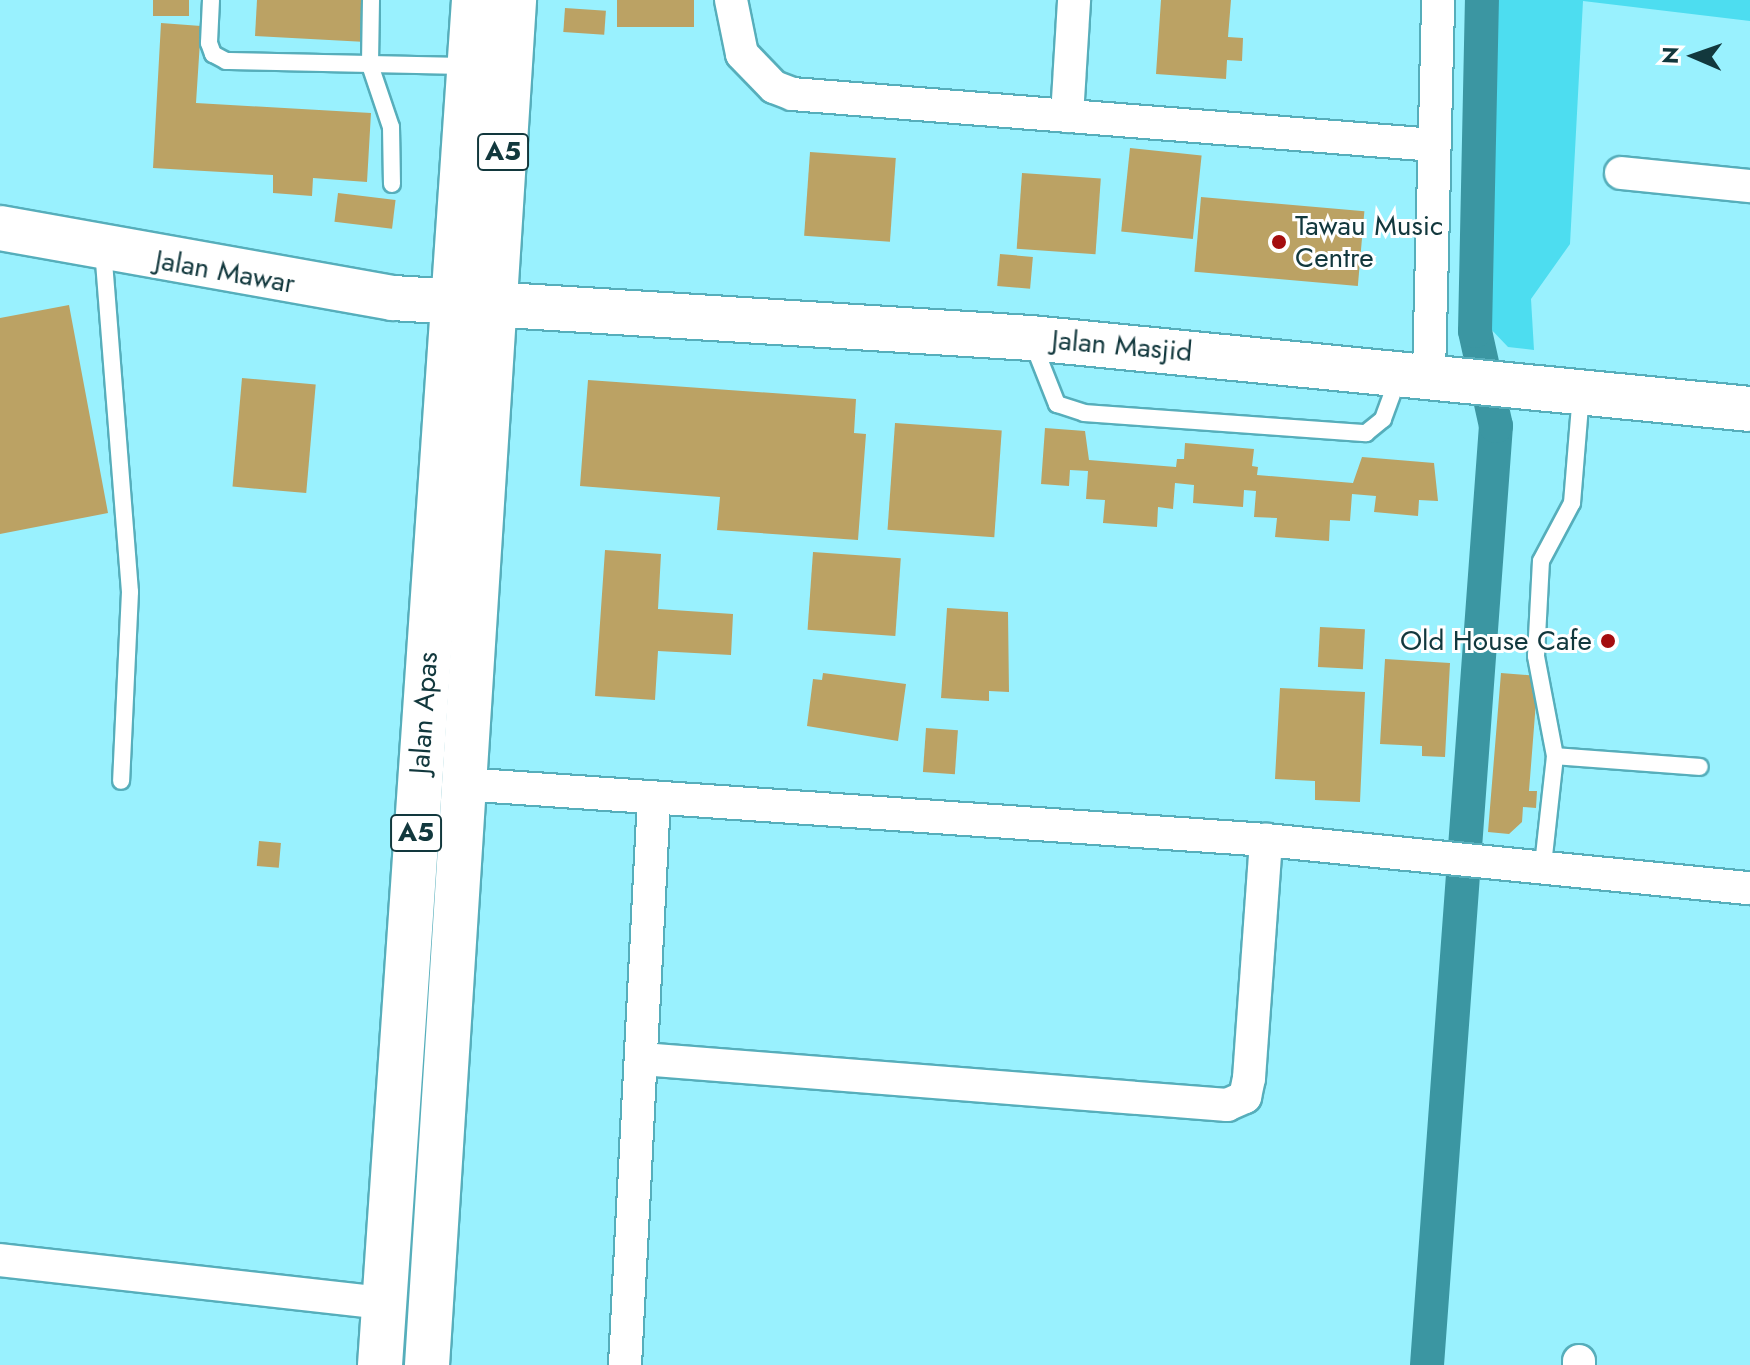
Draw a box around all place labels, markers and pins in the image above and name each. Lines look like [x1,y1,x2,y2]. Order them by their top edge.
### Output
place label: Tawau Music Centre [1295,209,1443,275]
marker: Tawau Music Centre [1270,233,1288,251]
place label: Old House Cafe [1400,624,1592,658]
marker: Old House Cafe [1599,632,1617,650]

